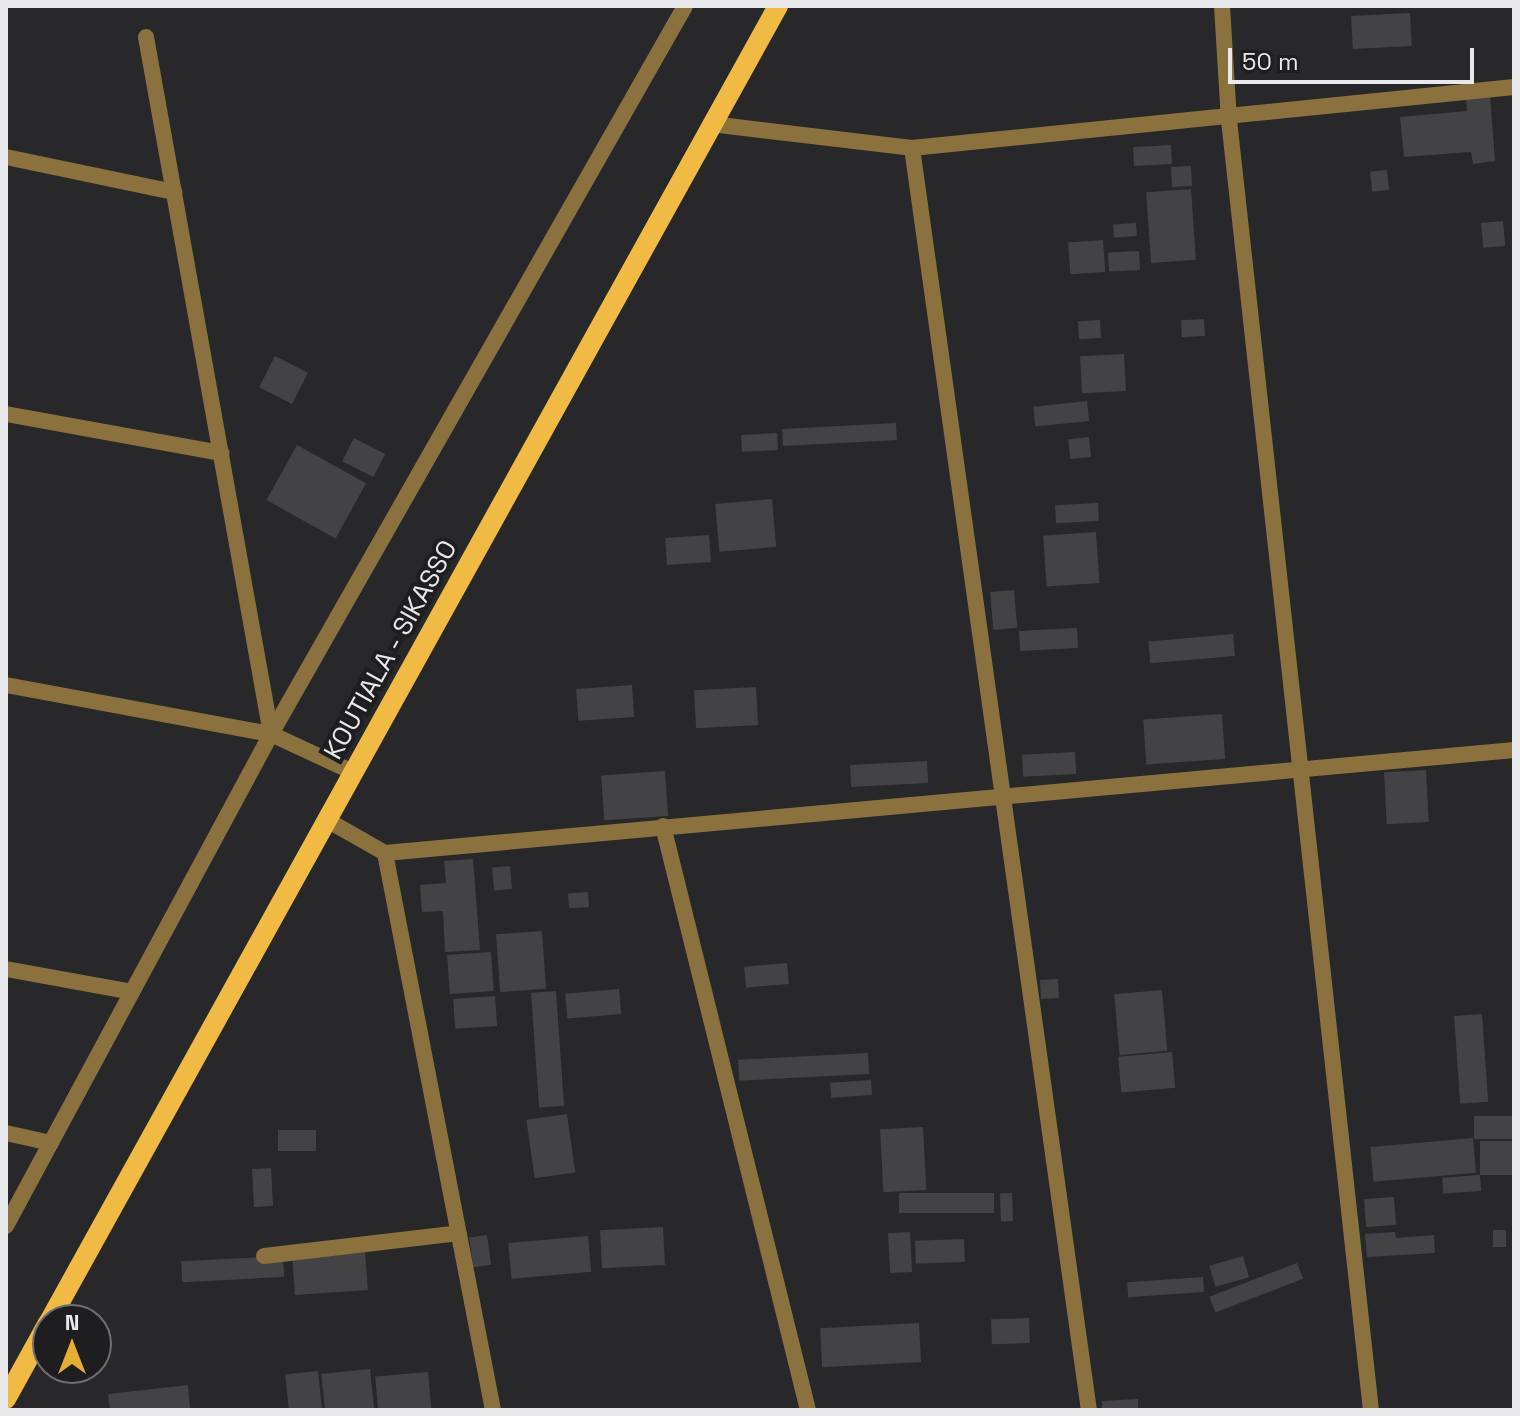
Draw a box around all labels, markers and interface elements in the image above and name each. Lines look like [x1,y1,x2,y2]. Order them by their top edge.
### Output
scale bar [1232,32,1478,82]
text: 50 m [1242,46,1299,77]
street label: KOUTIALA - SIKASSO [317,534,465,766]
north arrow [32,1304,112,1384]
text: N [65,1308,79,1336]

